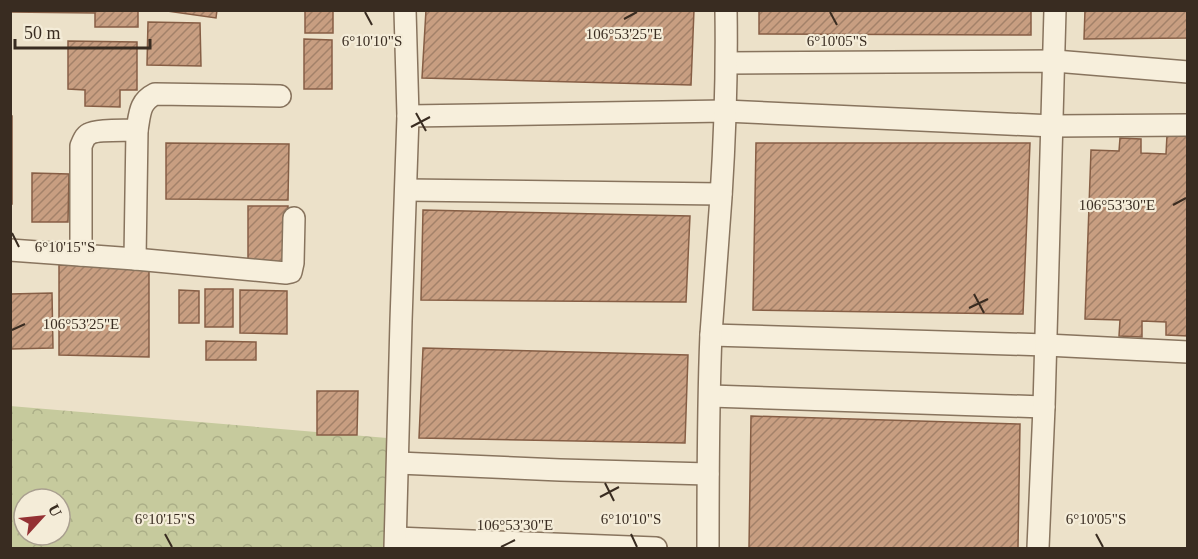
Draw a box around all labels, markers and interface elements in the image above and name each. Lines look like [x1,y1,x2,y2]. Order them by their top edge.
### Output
scale bar [15,12,150,50]
text: 50 m [24,23,61,43]
text: 106°53'25"E [586,26,662,42]
text: 6°10'10"S [342,33,402,49]
text: 6°10'05"S [807,33,867,49]
text: 106°53'30"E [1079,197,1155,213]
text: 6°10'15"S [35,239,95,255]
text: 106°53'25"E [43,316,119,332]
north arrow [12,487,72,547]
text: U [45,501,65,520]
text: 6°10'15"S [135,511,195,527]
text: 6°10'10"S [601,511,661,527]
text: 6°10'05"S [1066,511,1126,527]
text: 106°53'30"E [477,517,553,533]

